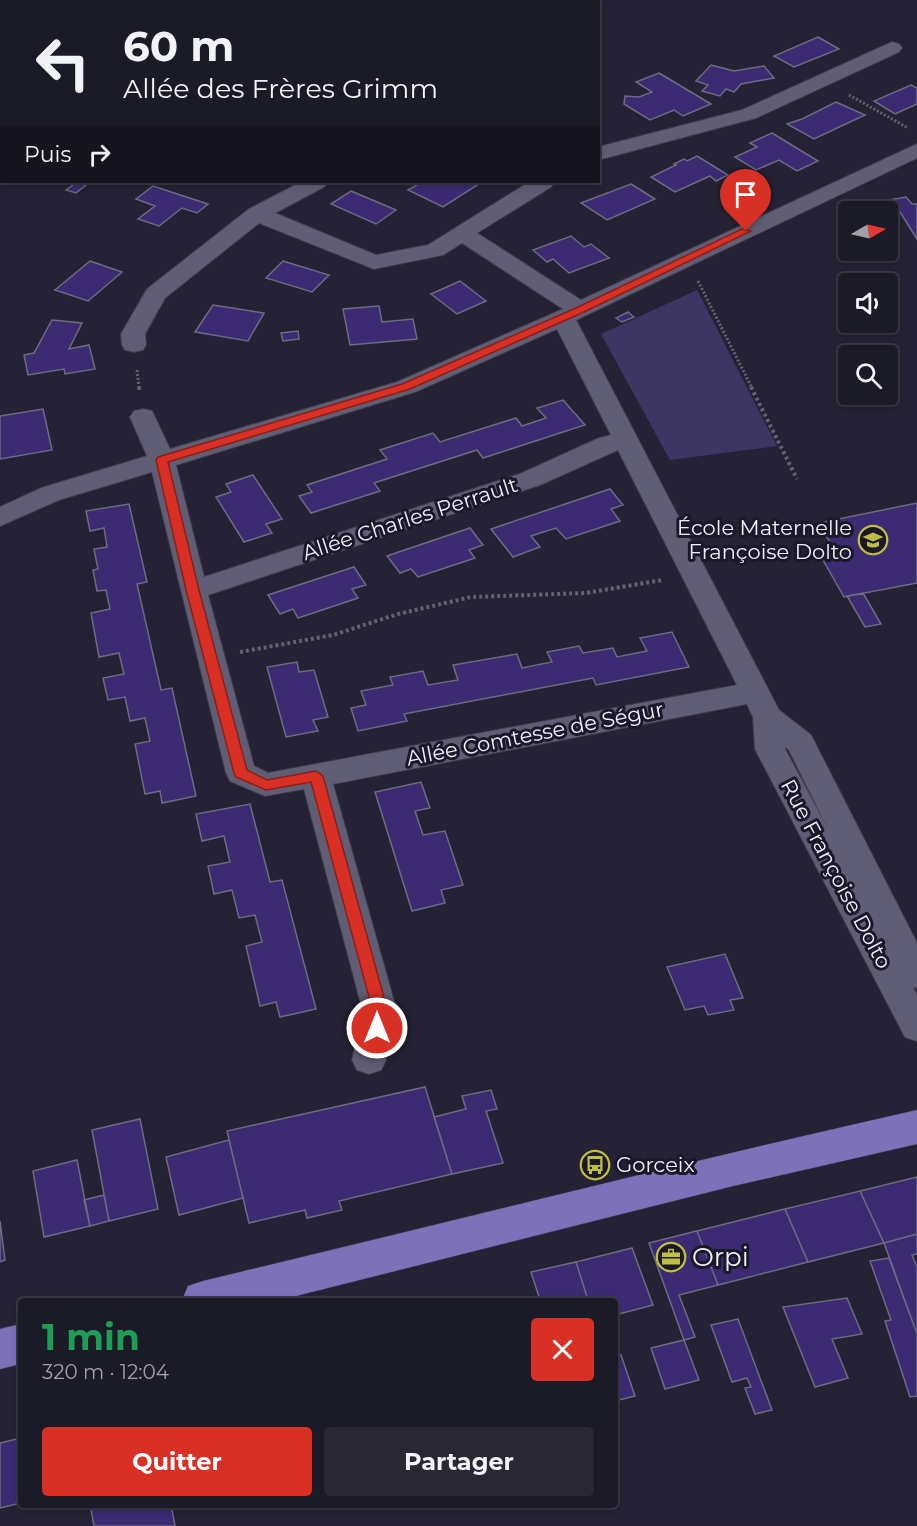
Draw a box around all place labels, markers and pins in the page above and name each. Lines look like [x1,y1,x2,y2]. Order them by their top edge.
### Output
pin [720,169,771,231]
place label: École Maternelle Françoise Dolto [677,515,852,564]
school or university icon: École Maternelle Françoise Dolto [857,524,889,556]
bus stop icon: Gorceix [579,1149,611,1181]
place label: Gorceix [616,1152,695,1177]
office icon: Orpi [655,1241,687,1273]
place label: Orpi [692,1241,749,1273]

